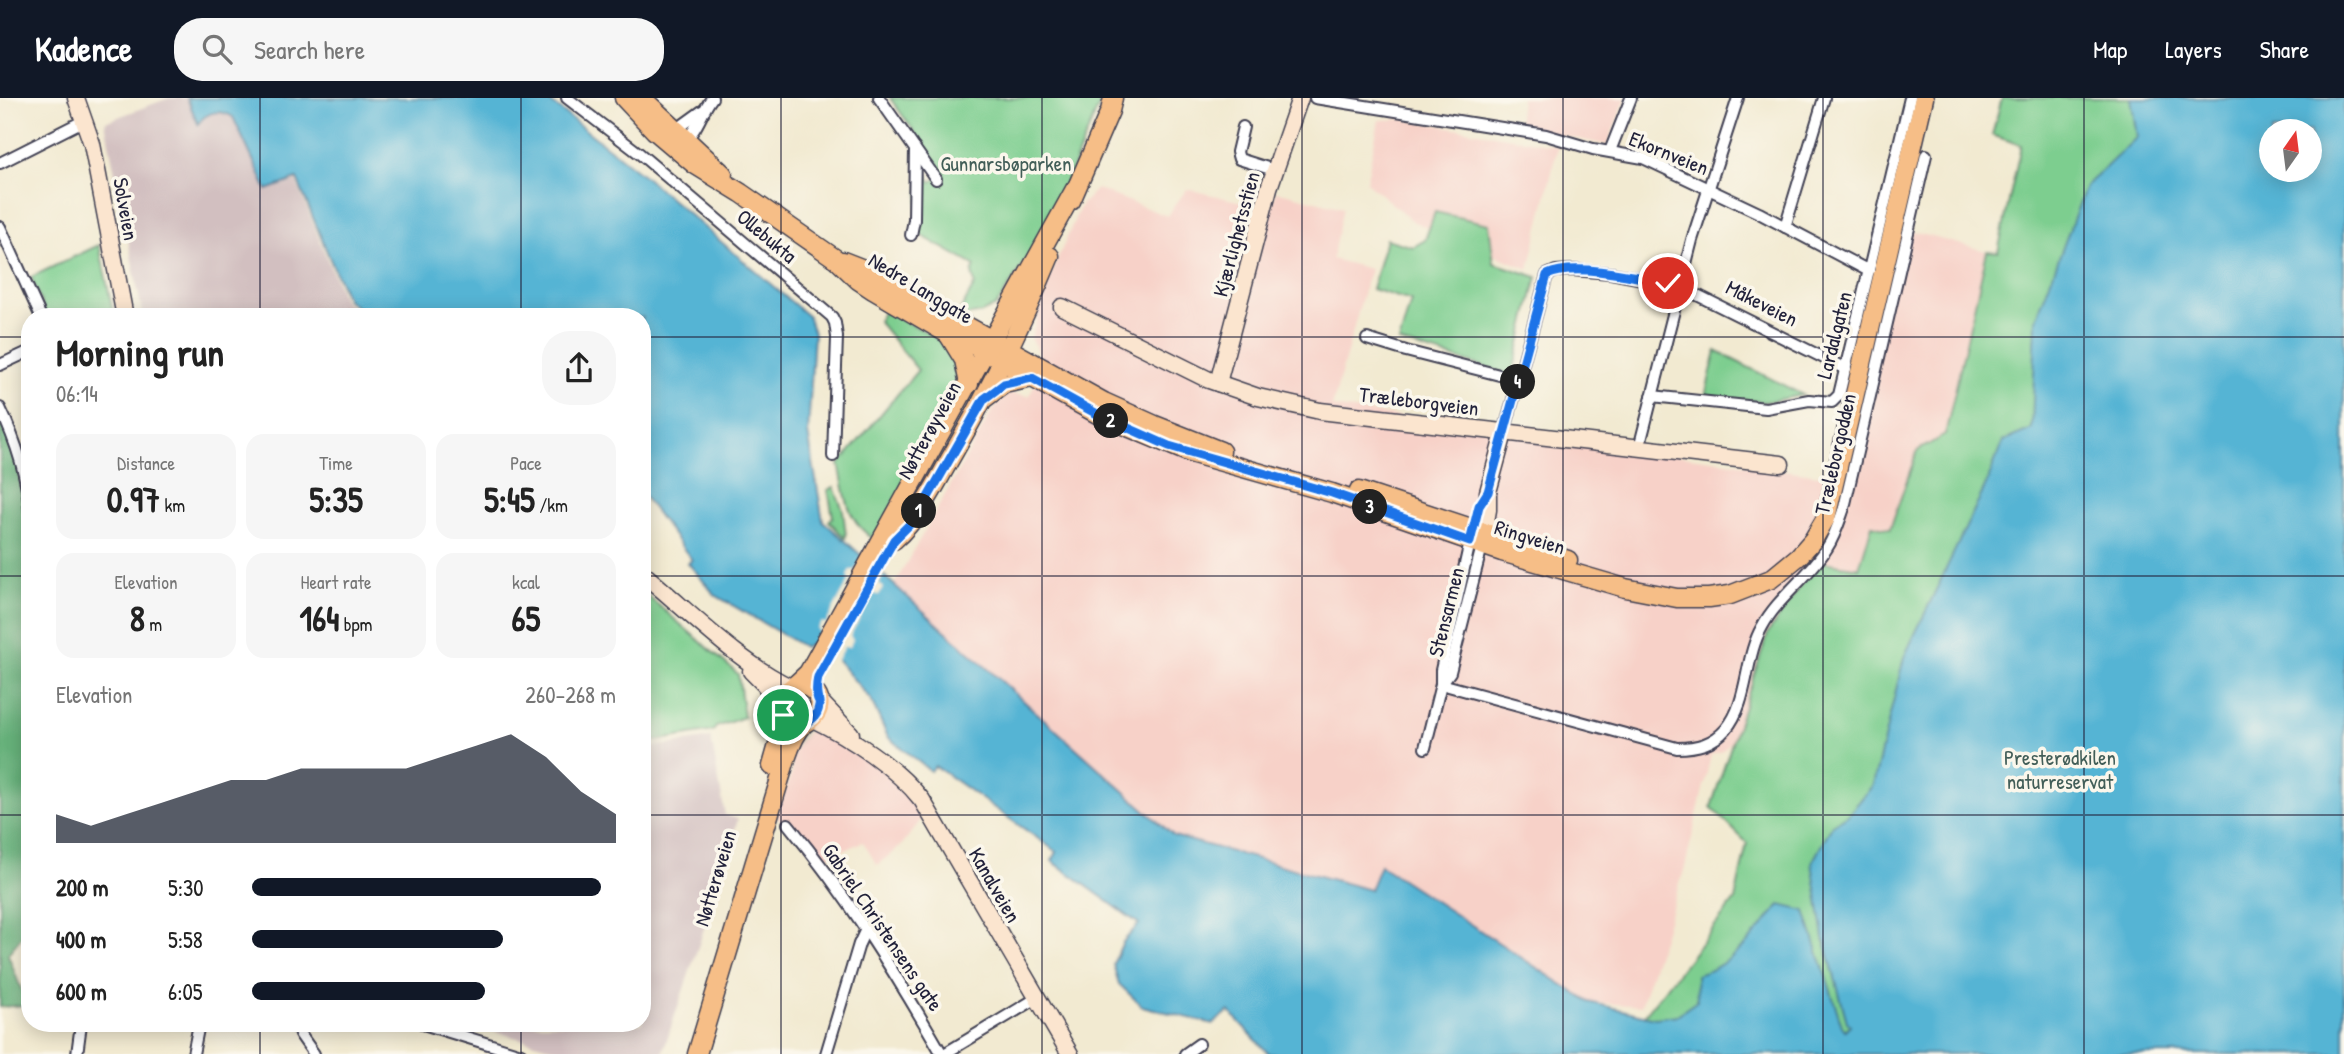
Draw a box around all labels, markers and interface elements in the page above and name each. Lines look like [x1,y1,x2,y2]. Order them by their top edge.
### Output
search box [174,18,664,81]
text: Kadence [35,27,132,71]
icon: search [198,30,236,68]
text: Search here [254,32,365,67]
text: Map [2093,33,2127,65]
text: Layers [2165,33,2222,65]
text: Share [2260,33,2309,65]
north arrow [2259,119,2322,182]
map controls [2259,119,2322,182]
street label: Ekornveien [1625,124,1713,182]
park label: Gunnarsbøparken [940,149,1072,178]
street label: Kjærlighetsstien [1205,168,1267,300]
street label: Solveien [106,175,146,243]
street label: Ollebukta [731,202,803,270]
street label: Nedre Langgate [863,245,979,331]
pin [1638,253,1698,313]
icon: check [1649,264,1687,302]
street label: Måkeveien [1721,273,1803,333]
street label: Lardalgaten [1809,288,1859,382]
text: Morning run [56,326,224,378]
button: share [542,331,616,405]
pin: 4 [1500,364,1536,400]
text: 4 [1514,368,1521,394]
street label: Nøtterøyveien [890,376,968,484]
text: 06:14 [56,378,98,409]
street label: Træleborgveien [1358,379,1480,423]
street label: Træleborgodden [1807,391,1863,517]
pin: 2 [1094,404,1128,438]
text: 2 [1106,407,1115,433]
text: Distance [117,450,175,476]
text: Time [319,450,353,476]
text: Pace [510,450,542,476]
text: 0.97 [107,476,160,523]
text: 5:35 [309,476,363,523]
text: 5:45 [484,476,535,523]
pin: 3 [1352,490,1388,524]
text: km [160,492,185,518]
text: /km [535,492,568,518]
text: 3 [1365,493,1374,519]
pin: 1 [902,494,936,528]
text: 1 [915,497,922,523]
street label: Ringveien [1491,513,1569,561]
street label: Stensarmen [1421,564,1471,660]
text: Elevation [114,569,178,595]
text: Heart rate [301,569,371,595]
text: kcal [512,569,540,595]
text: 8 [130,595,145,642]
text: 164 [299,595,339,642]
text: 65 [512,595,540,642]
text: m [145,611,162,637]
text: bpm [339,611,373,637]
text: Elevation [56,679,132,710]
text: 260–268 m [525,679,616,710]
pin [753,685,813,745]
icon: arrive [764,696,802,734]
park label: Presterødkilen naturreservat [2004,743,2116,796]
street label: Nøtterøveien [687,826,743,930]
street label: Gabriel Christensens gate [816,837,950,1017]
street label: Kanalveien [962,842,1028,928]
text: 200 m [56,872,108,903]
text: 5:30 [168,872,204,903]
text: 400 m [56,924,106,955]
text: 5:58 [168,924,203,955]
text: 600 m [56,976,107,1007]
text: 6:05 [168,976,203,1007]

